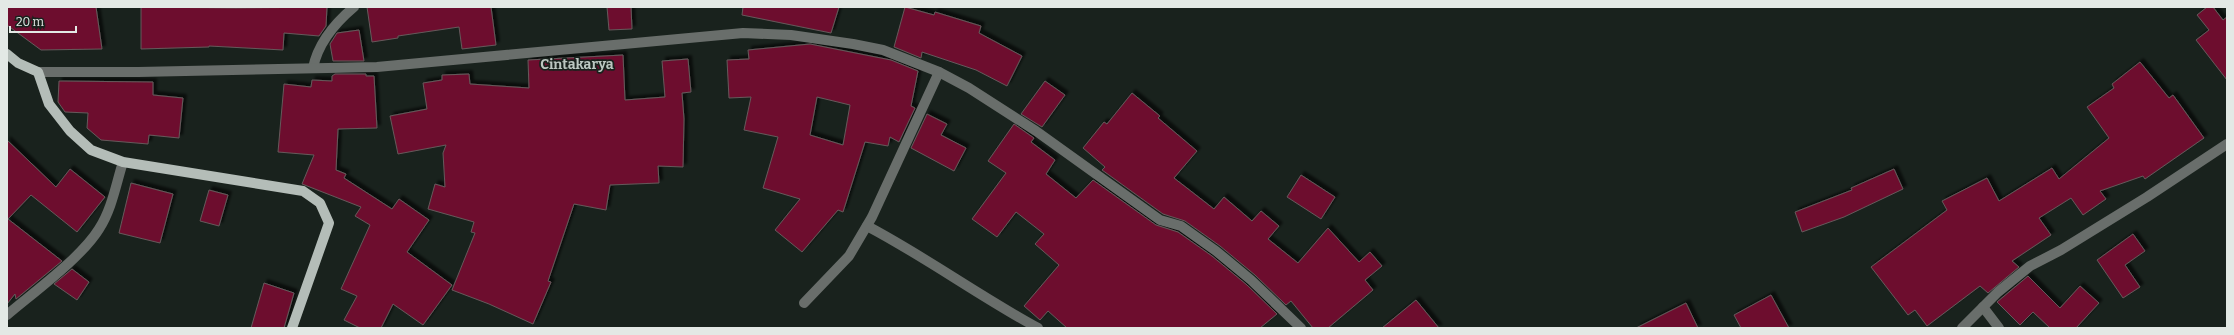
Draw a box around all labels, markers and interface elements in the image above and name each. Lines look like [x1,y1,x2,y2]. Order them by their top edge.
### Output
scale bar [10,8,76,34]
text: 20 m [16,15,45,29]
district label: Cintakarya [540,56,614,73]

